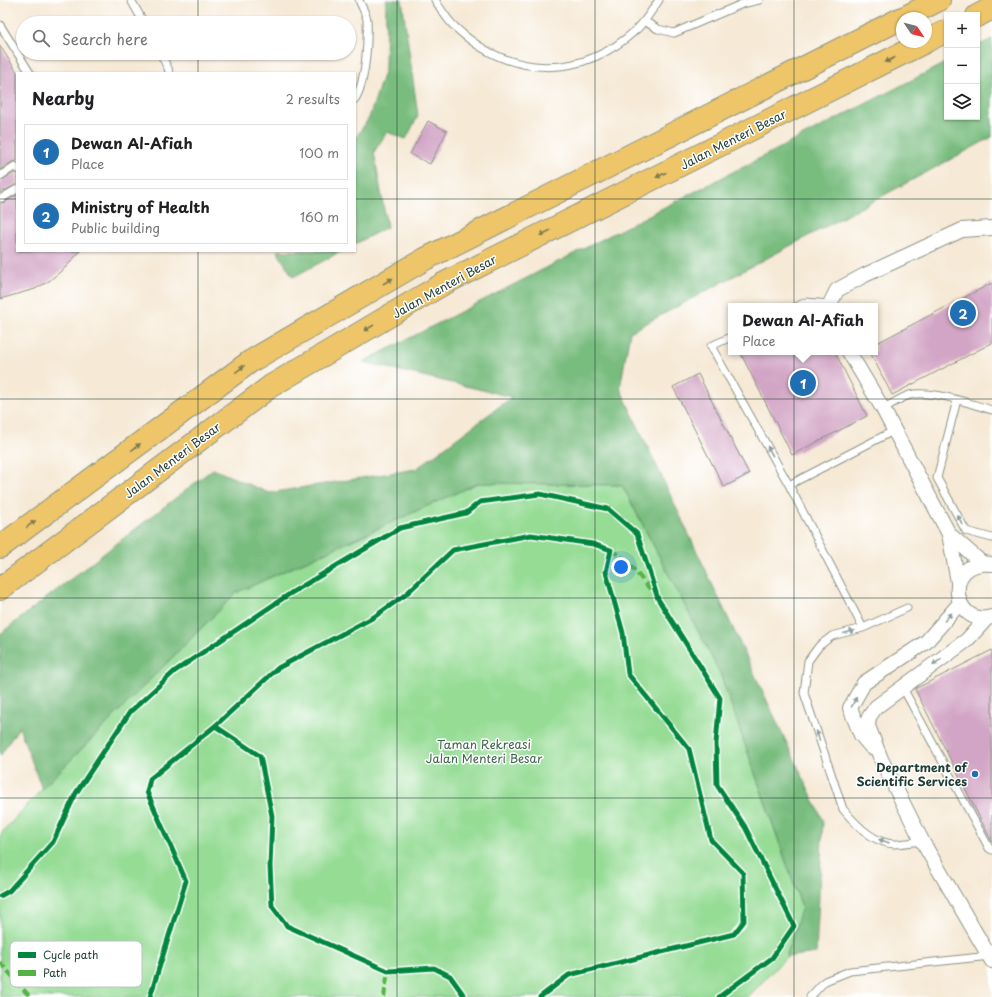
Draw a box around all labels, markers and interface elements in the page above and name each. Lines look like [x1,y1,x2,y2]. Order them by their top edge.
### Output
north arrow [896,12,932,48]
map controls [944,12,980,120]
button: + [944,12,980,48]
search box [16,16,356,60]
icon: search [30,27,52,49]
text: Search here [62,27,148,50]
button: − [944,48,980,84]
one-way arrow [884,56,895,63]
button: layers [944,84,980,120]
text: Nearby [32,85,94,111]
text: 2 results [286,89,340,108]
street label: Jalan Menteri Besar [677,104,790,174]
text: Dewan Al-Afiah [71,131,193,154]
text: 1 [43,143,49,162]
text: 100 m [299,143,339,162]
text: Place [71,154,104,173]
one-way arrow [655,171,667,178]
text: Ministry of Health [71,195,210,218]
text: 2 [41,207,51,226]
text: 160 m [300,207,339,226]
text: Public building [71,218,160,237]
one-way arrow [539,230,551,236]
street label: Jalan Menteri Besar [389,250,500,322]
one-way arrow [382,277,394,284]
pin: 2 [950,298,976,328]
popup [728,303,878,355]
text: Dewan Al-Afiah [742,308,864,331]
one-way arrow [363,325,375,332]
text: Place [742,331,775,350]
one-way arrow [235,365,245,373]
pin: 1 [790,368,816,398]
street label: Jalan Menteri Besar [120,417,224,502]
one-way arrow [130,442,141,451]
one-way arrow [766,445,773,457]
one-way arrow [957,514,964,526]
one-way arrow [26,520,37,528]
your location [611,557,631,577]
one-way arrow [944,611,953,622]
one-way arrow [843,629,855,635]
one-way arrow [932,658,942,666]
one-way arrow [851,696,857,708]
one-way arrow [815,730,821,742]
park label: Taman Rekreasi Jalan Menteri Besar [426,735,543,767]
place label: Department of Scientific Services [856,758,968,790]
marker: Department of Scientific Services [970,769,980,779]
one-way arrow [877,838,889,844]
legend [10,941,142,987]
text: Cycle path [43,946,98,963]
text: Path [43,964,67,981]

